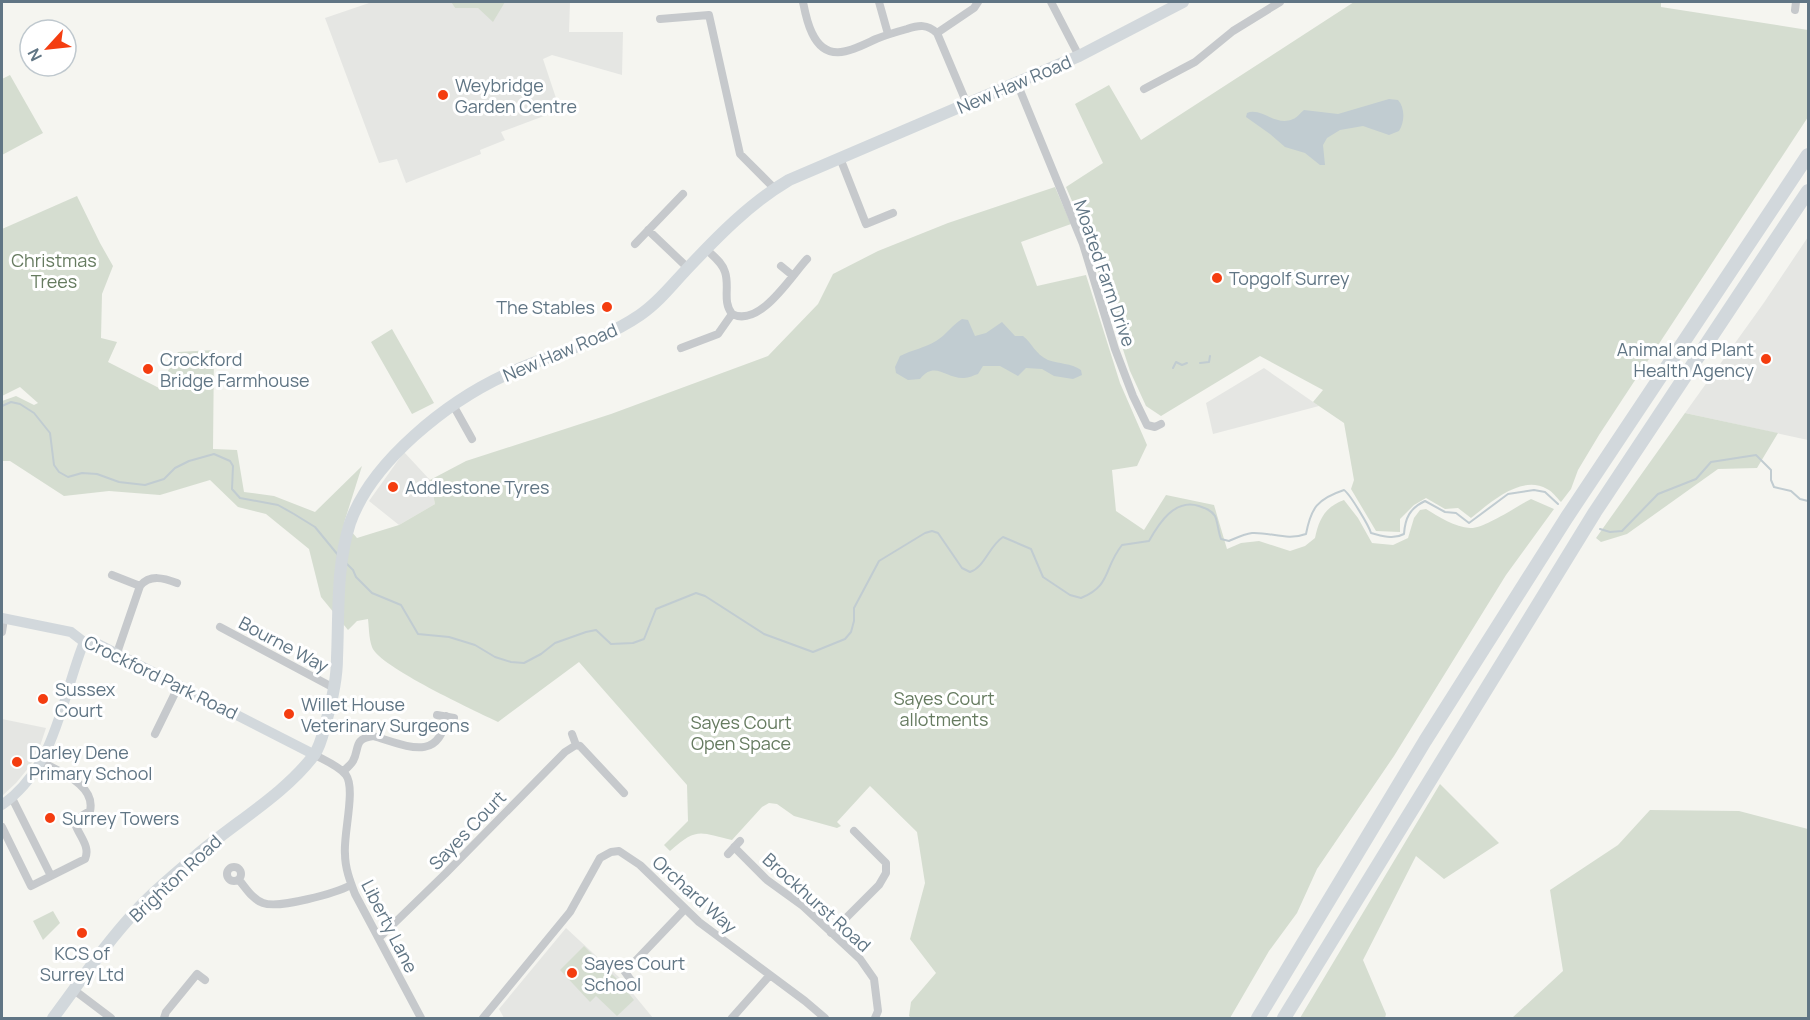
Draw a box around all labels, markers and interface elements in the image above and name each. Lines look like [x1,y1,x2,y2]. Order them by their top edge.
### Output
north arrow [18,18,78,78]
text: N [22,45,47,65]
street label: New Haw Road [953,49,1075,119]
place label: Weybridge Garden Centre [455,73,577,118]
marker: Weybridge Garden Centre [436,88,450,102]
street label: Moated Farm Drive [1069,196,1141,350]
park label: Christmas Trees [11,248,97,293]
place label: Topgolf Surrey [1229,266,1350,290]
marker: Topgolf Surrey [1210,271,1224,285]
place label: The Stables [496,295,595,319]
marker: The Stables [600,300,614,314]
street label: New Haw Road [499,317,621,387]
place label: Animal and Plant Health Agency [1617,337,1755,382]
place label: Crockford Bridge Farmhouse [160,347,310,392]
marker: Animal and Plant Health Agency [1759,352,1773,366]
marker: Crockford Bridge Farmhouse [141,362,155,376]
place label: Addlestone Tyres [405,475,549,499]
marker: Addlestone Tyres [386,480,400,494]
street label: Bourne Way [235,610,334,678]
street label: Crockford Park Road [80,629,242,725]
place label: Sussex Court [55,677,116,722]
park label: Sayes Court allotments [893,686,995,731]
marker: Sussex Court [36,692,50,706]
place label: Willet House Veterinary Surgeons [301,692,469,737]
marker: Willet House Veterinary Surgeons [282,707,296,721]
park label: Sayes Court Open Space [690,710,792,755]
place label: Darley Dene Primary School [29,740,153,785]
marker: Darley Dene Primary School [10,755,24,769]
street label: Sayes Court [423,785,511,875]
place label: Surrey Towers [62,806,179,830]
marker: Surrey Towers [43,811,57,825]
street label: Brighton Road [124,829,226,927]
street label: Brockhurst Road [758,847,876,957]
street label: Orchard Way [648,850,743,939]
street label: Liberty Lane [356,875,424,977]
marker: KCS of Surrey Ltd [75,926,89,940]
place label: KCS of Surrey Ltd [40,941,124,986]
place label: Sayes Court School [584,951,685,996]
marker: Sayes Court School [565,966,579,980]

